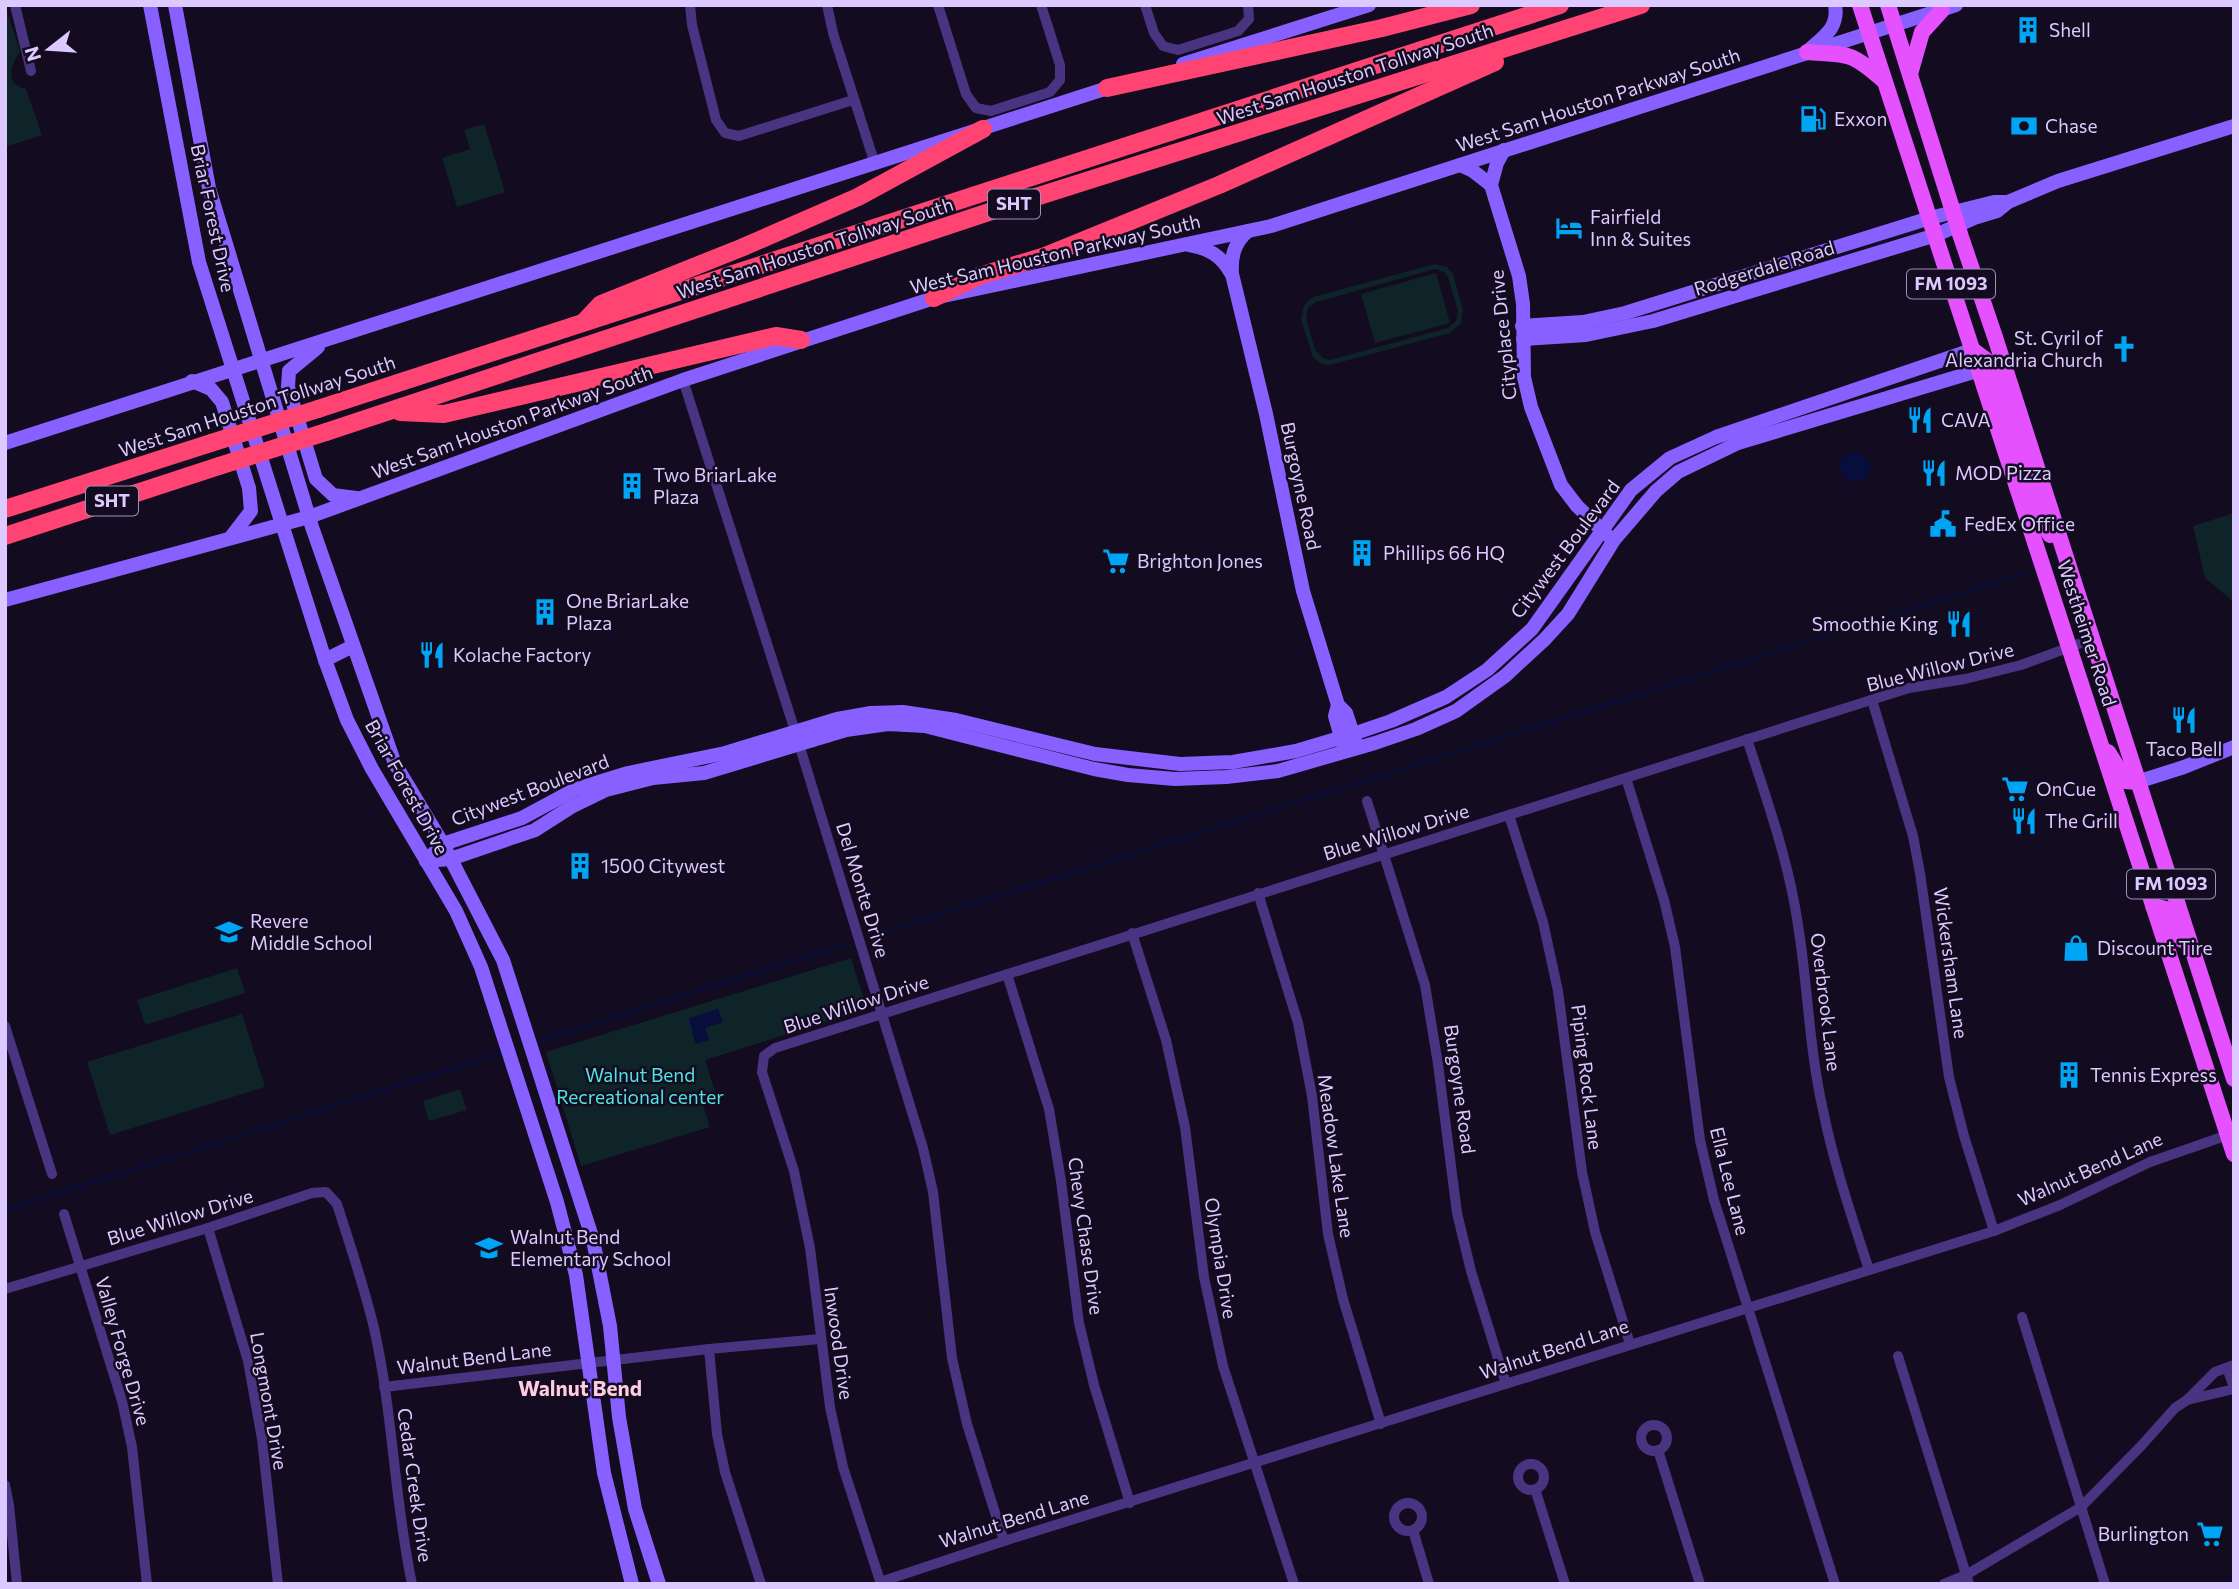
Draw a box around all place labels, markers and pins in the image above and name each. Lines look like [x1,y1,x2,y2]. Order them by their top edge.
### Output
building icon: Shell [2013,15,2043,45]
place label: Shell [2049,18,2091,41]
fuel station icon: Exxon [1798,104,1828,134]
place label: Exxon [1834,107,1887,130]
bank icon: Chase [2009,111,2039,141]
place label: Chase [2045,114,2098,137]
place label: Fairfield Inn & Suites [1590,205,1691,250]
hotel icon: Fairfield Inn & Suites [1554,213,1584,243]
place label: St. Cyril of Alexandria Church [1945,326,2103,371]
church icon: St. Cyril of Alexandria Church [2109,334,2139,364]
restaurant icon: CAVA [1905,405,1935,435]
place label: CAVA [1941,408,1991,431]
restaurant icon: MOD Pizza [1919,458,1949,488]
place label: MOD Pizza [1955,461,2052,484]
place label: Two BriarLake Plaza [653,463,777,508]
building icon: Two BriarLake Plaza [617,471,647,501]
public building icon: FedEx Office [1928,509,1958,539]
place label: FedEx Office [1964,512,2075,535]
building icon: Phillips 66 HQ [1347,538,1377,568]
place label: Phillips 66 HQ [1383,541,1505,564]
supermarket icon: Brighton Jones [1101,546,1131,576]
place label: Brighton Jones [1137,549,1263,572]
place label: One BriarLake Plaza [566,589,689,634]
building icon: One BriarLake Plaza [530,597,560,627]
restaurant icon: Smoothie King [1944,609,1974,639]
place label: Smoothie King [1812,612,1938,635]
restaurant icon: Kolache Factory [417,640,447,670]
place label: Kolache Factory [453,643,592,666]
restaurant icon: Taco Bell [2169,705,2199,735]
place label: Taco Bell [2146,737,2222,760]
supermarket icon: OnCue [2000,774,2030,804]
place label: OnCue [2036,777,2096,800]
restaurant icon: The Grill [2009,806,2039,836]
place label: The Grill [2045,809,2118,832]
building icon: 1500 Citywest [565,851,595,881]
place label: 1500 Citywest [601,854,725,877]
place label: Revere Middle School [250,909,372,954]
school or university icon: Revere Middle School [214,917,244,947]
shop icon: Discount Tire [2061,933,2091,963]
place label: Discount Tire [2097,936,2213,959]
building icon: Tennis Express [2054,1060,2084,1090]
place label: Tennis Express [2090,1063,2217,1086]
place label: Walnut Bend Elementary School [510,1225,671,1270]
school or university icon: Walnut Bend Elementary School [474,1233,504,1263]
supermarket icon: Burlington [2195,1519,2225,1549]
place label: Burlington [2098,1522,2189,1545]

